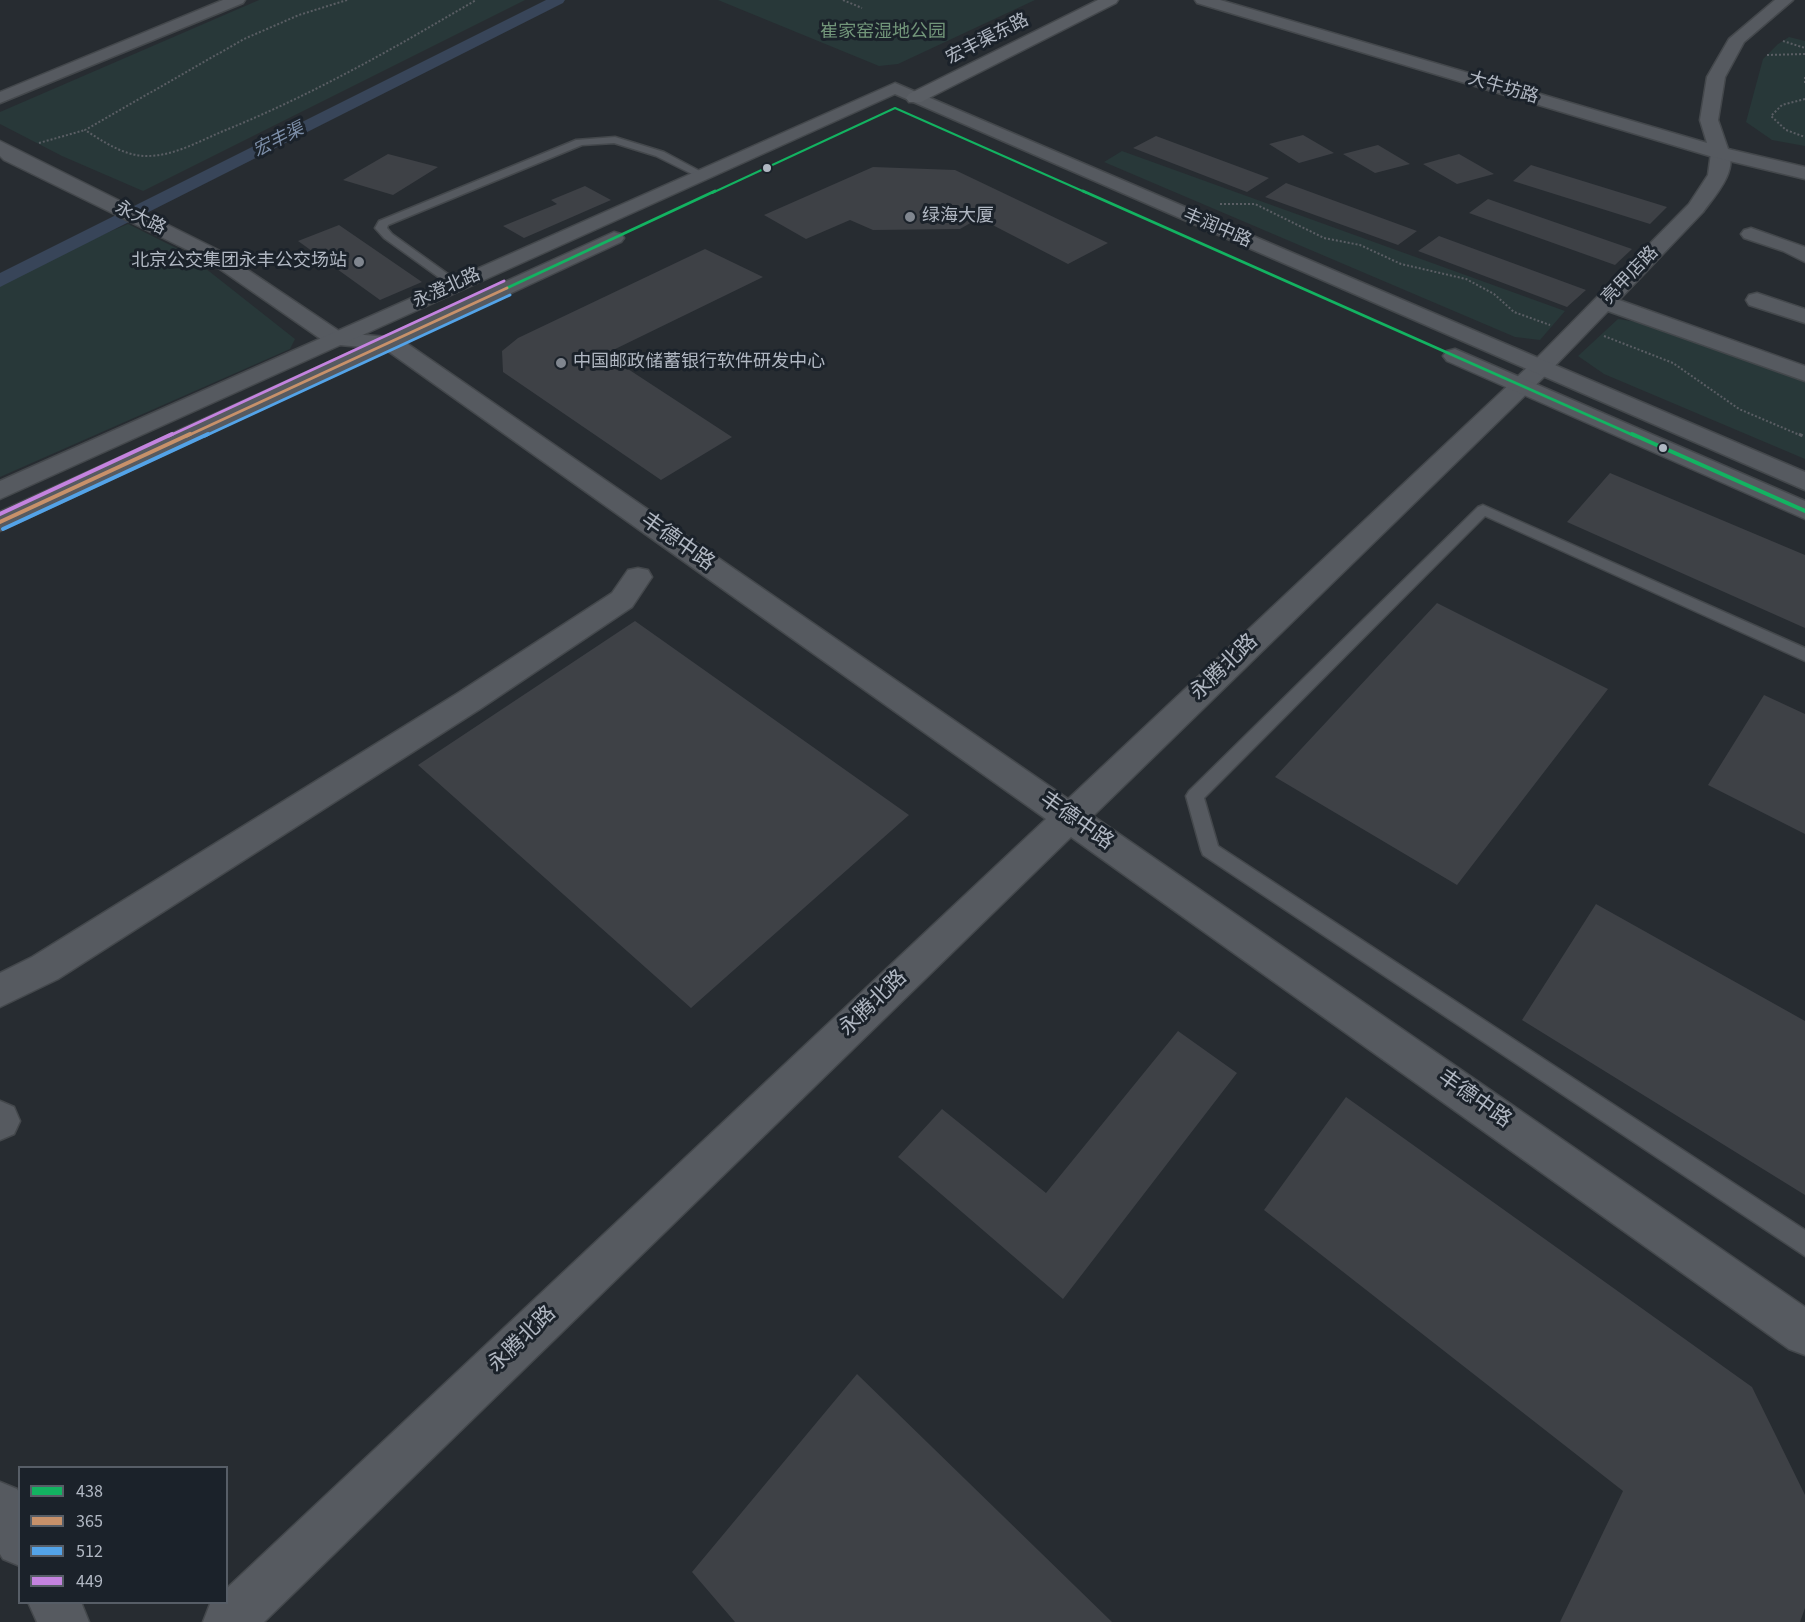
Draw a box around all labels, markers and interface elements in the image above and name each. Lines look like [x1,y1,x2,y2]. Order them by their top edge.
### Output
street label: 宏丰渠东路 [943,10,1033,70]
park label: 崔家窑湿地公园 [820,22,946,44]
street label: 大牛坊路 [1465,69,1541,109]
water label: 宏丰渠 [250,119,308,163]
unlabelled marker [761,162,773,174]
street label: 永大路 [111,197,169,241]
street label: 丰润中路 [1180,205,1254,253]
place label: 绿海大厦 [922,206,994,228]
marker: 绿海大厦 [903,210,917,224]
street label: 亮甲店路 [1598,243,1664,309]
place label: 北京公交集团永丰公交场站 [131,251,347,273]
marker: 北京公交集团永丰公交场站 [352,255,366,269]
street label: 永澄北路 [410,264,484,314]
place label: 中国邮政储蓄银行软件研发中心 [573,352,825,374]
marker: 中国邮政储蓄银行软件研发中心 [554,356,568,370]
unlabelled marker [1657,442,1669,454]
street label: 丰德中路 [635,509,719,577]
street label: 永腾北路 [1186,630,1264,706]
street label: 丰德中路 [1034,788,1118,856]
street label: 永腾北路 [835,966,913,1042]
street label: 丰德中路 [1432,1066,1516,1134]
street label: 永腾北路 [484,1302,562,1378]
legend [18,1466,228,1604]
text: 438 [76,1479,103,1504]
text: 365 [76,1509,103,1534]
text: 512 [76,1539,103,1564]
text: 449 [76,1569,103,1594]

